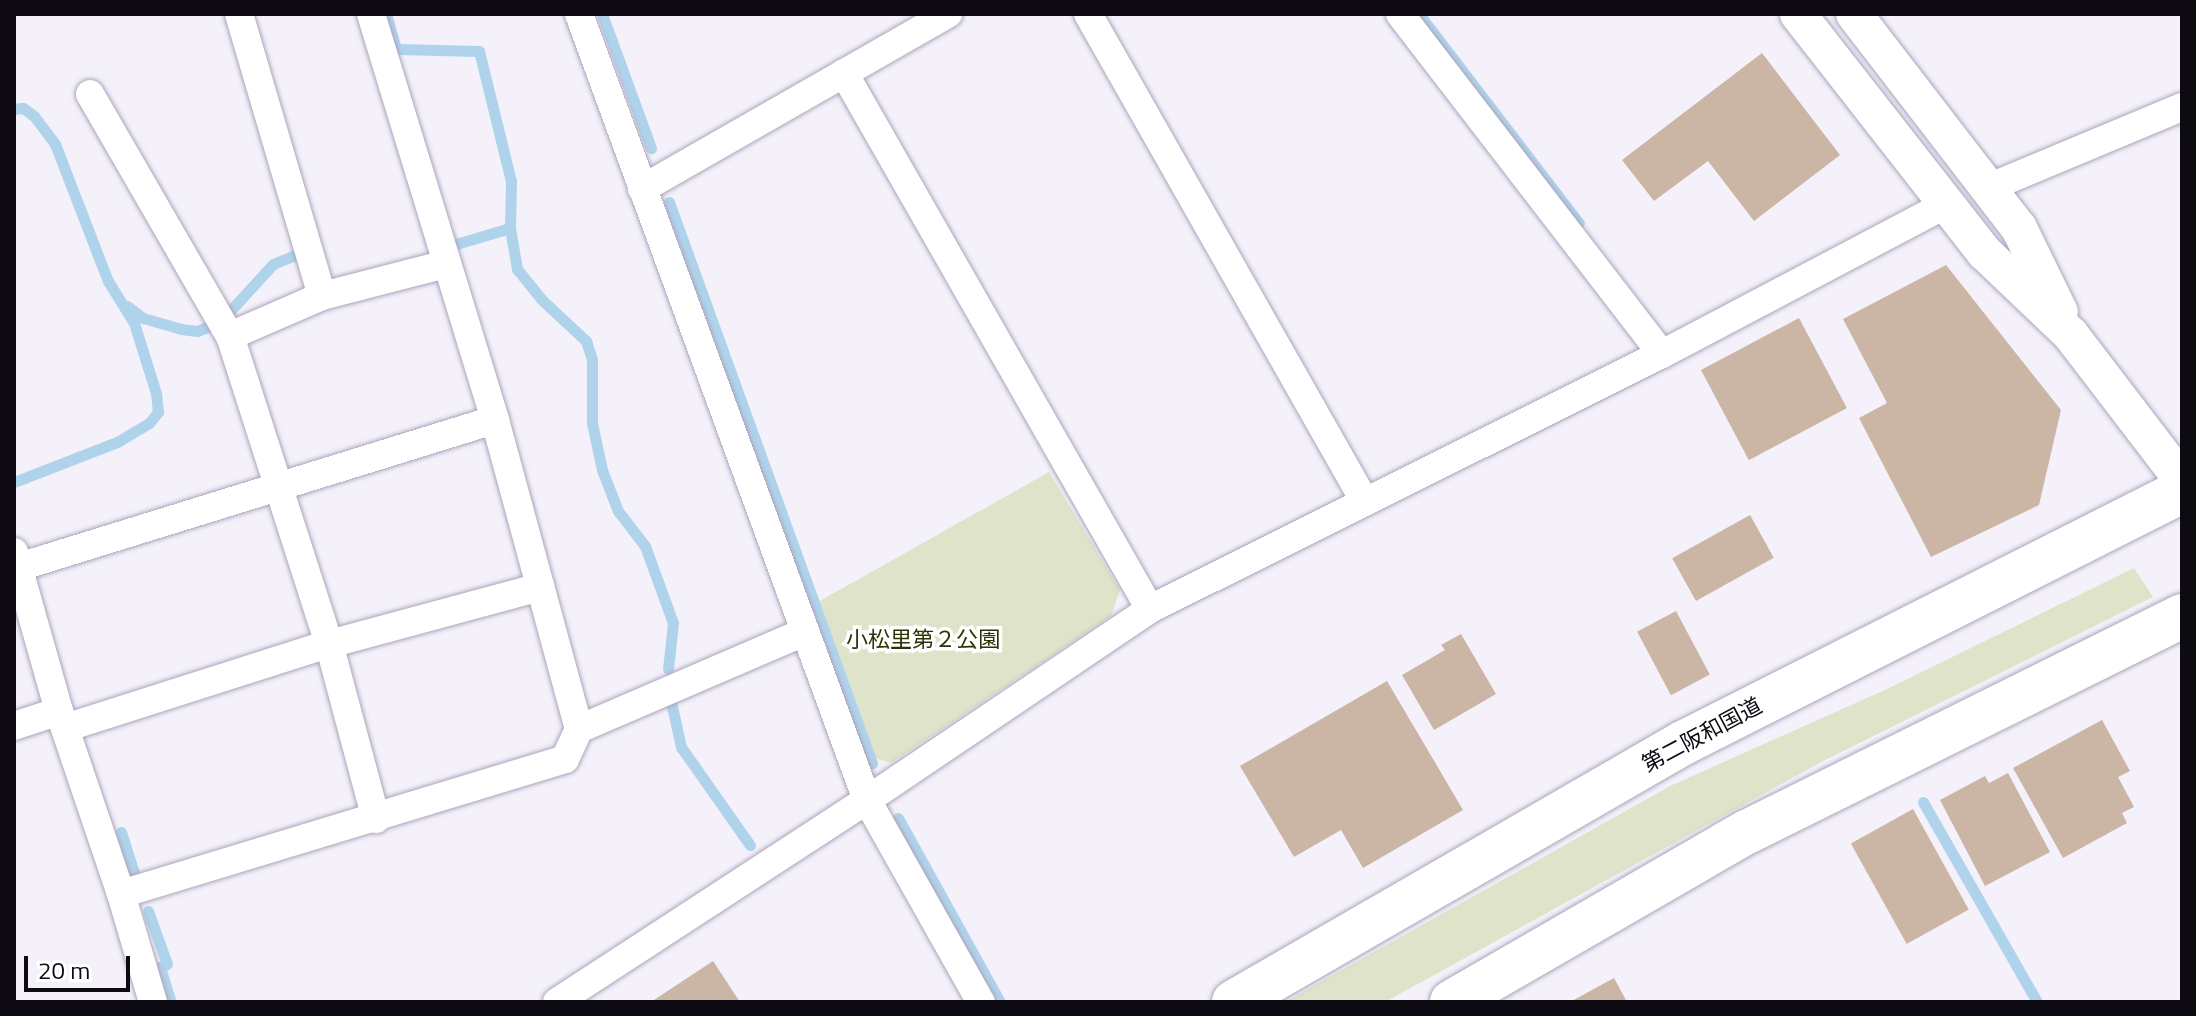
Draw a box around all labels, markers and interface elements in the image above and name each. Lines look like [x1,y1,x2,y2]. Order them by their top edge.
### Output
park label: 小松里第２公園 [846,627,1000,653]
street label: 第二阪和国道 [1638,692,1766,778]
scale bar [28,940,134,990]
text: 20 m [38,952,90,988]

